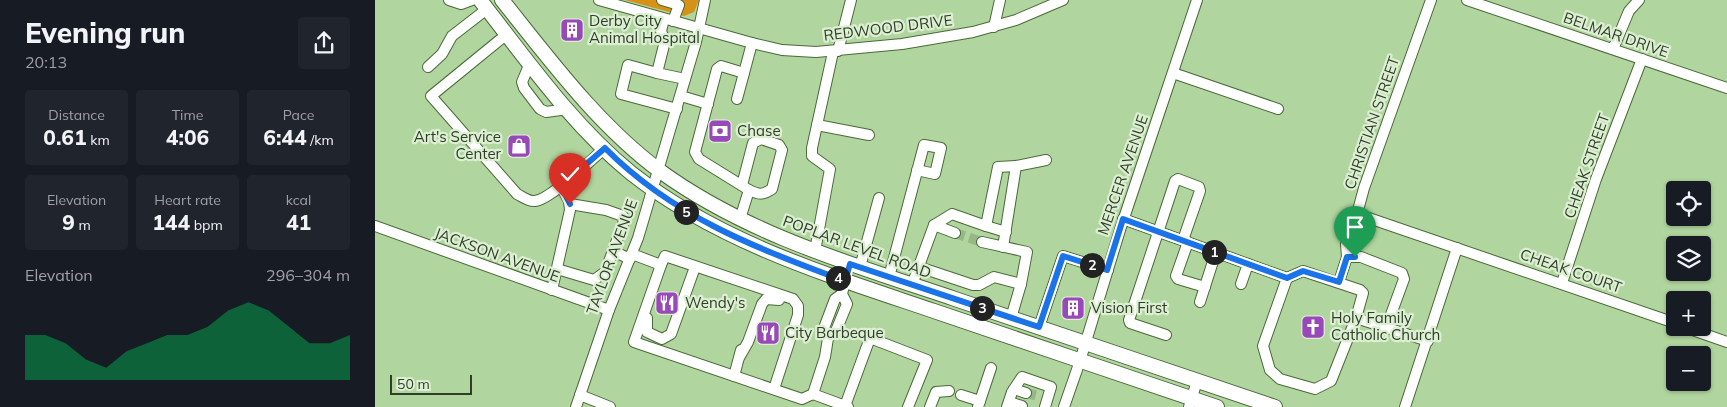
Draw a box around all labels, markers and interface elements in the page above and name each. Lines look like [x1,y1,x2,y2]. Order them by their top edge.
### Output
street label: BELMAR DRIVE [1561,8,1671,61]
street label: REDWOOD DRIVE [822,10,954,45]
place label: Derby City Animal Hospital [589,11,700,47]
text: Evening run [25,15,185,50]
button: share [298,17,350,69]
building icon: Derby City Animal Hospital [559,17,585,43]
text: 20:13 [25,52,67,72]
street label: CHRISTIAN STREET [1340,54,1403,192]
text: Distance [48,106,105,124]
text: Time [172,106,203,124]
text: Pace [283,106,314,124]
street label: CHEAK STREET [1560,111,1613,221]
street label: MERCER AVENUE [1093,112,1152,237]
bank icon: Chase [707,118,733,144]
place label: Chase [737,121,781,140]
text: 0.61 [43,124,87,150]
text: 4:06 [166,124,209,150]
text: 6:44 [263,124,307,150]
place label: Art's Service Center [414,127,502,163]
text: km [87,131,110,149]
text: /km [307,131,334,149]
shop icon: Art's Service Center [506,133,532,159]
pin [549,153,591,204]
icon: check [556,160,584,188]
map controls [1666,181,1711,391]
button: locate [1666,181,1711,226]
text: Elevation [47,191,106,209]
text: Heart rate [154,191,221,209]
text: kcal [286,191,311,209]
street label: TAYLOR AVENUE [582,196,641,317]
pin: 5 [673,200,699,224]
text: 5 [682,203,691,221]
pin [1334,206,1376,257]
text: 9 [62,209,75,235]
text: 144 [152,209,190,235]
text: 41 [286,209,311,235]
street label: POPLAR LEVEL ROAD [780,211,934,282]
icon: arrive [1341,213,1369,241]
text: m [75,216,91,234]
text: bpm [190,216,223,234]
street label: JACKSON AVENUE [432,223,562,286]
button: layers [1666,236,1711,281]
pin: 1 [1201,240,1227,264]
text: 1 [1210,243,1219,261]
street label: CHEAK COURT [1518,244,1625,297]
pin: 2 [1079,252,1105,278]
text: 2 [1088,256,1097,274]
text: Elevation [25,265,93,285]
text: 296–304 m [266,265,350,285]
pin: 4 [825,266,851,290]
text: 4 [834,269,843,287]
restaurant icon: Wendy's [654,290,680,316]
button: + [1666,291,1711,336]
place label: Wendy's [685,293,745,312]
building icon: Vision First [1060,295,1086,321]
pin: 3 [969,296,995,320]
place label: Vision First [1091,298,1167,317]
text: 3 [978,299,987,317]
place label: Holy Family Catholic Church [1331,308,1440,344]
church icon: Holy Family Catholic Church [1300,314,1326,340]
restaurant icon: City Barbeque [755,320,781,346]
place label: City Barbeque [785,323,884,342]
button: − [1666,346,1711,391]
scale bar [390,372,473,395]
text: 50 m [397,375,430,393]

